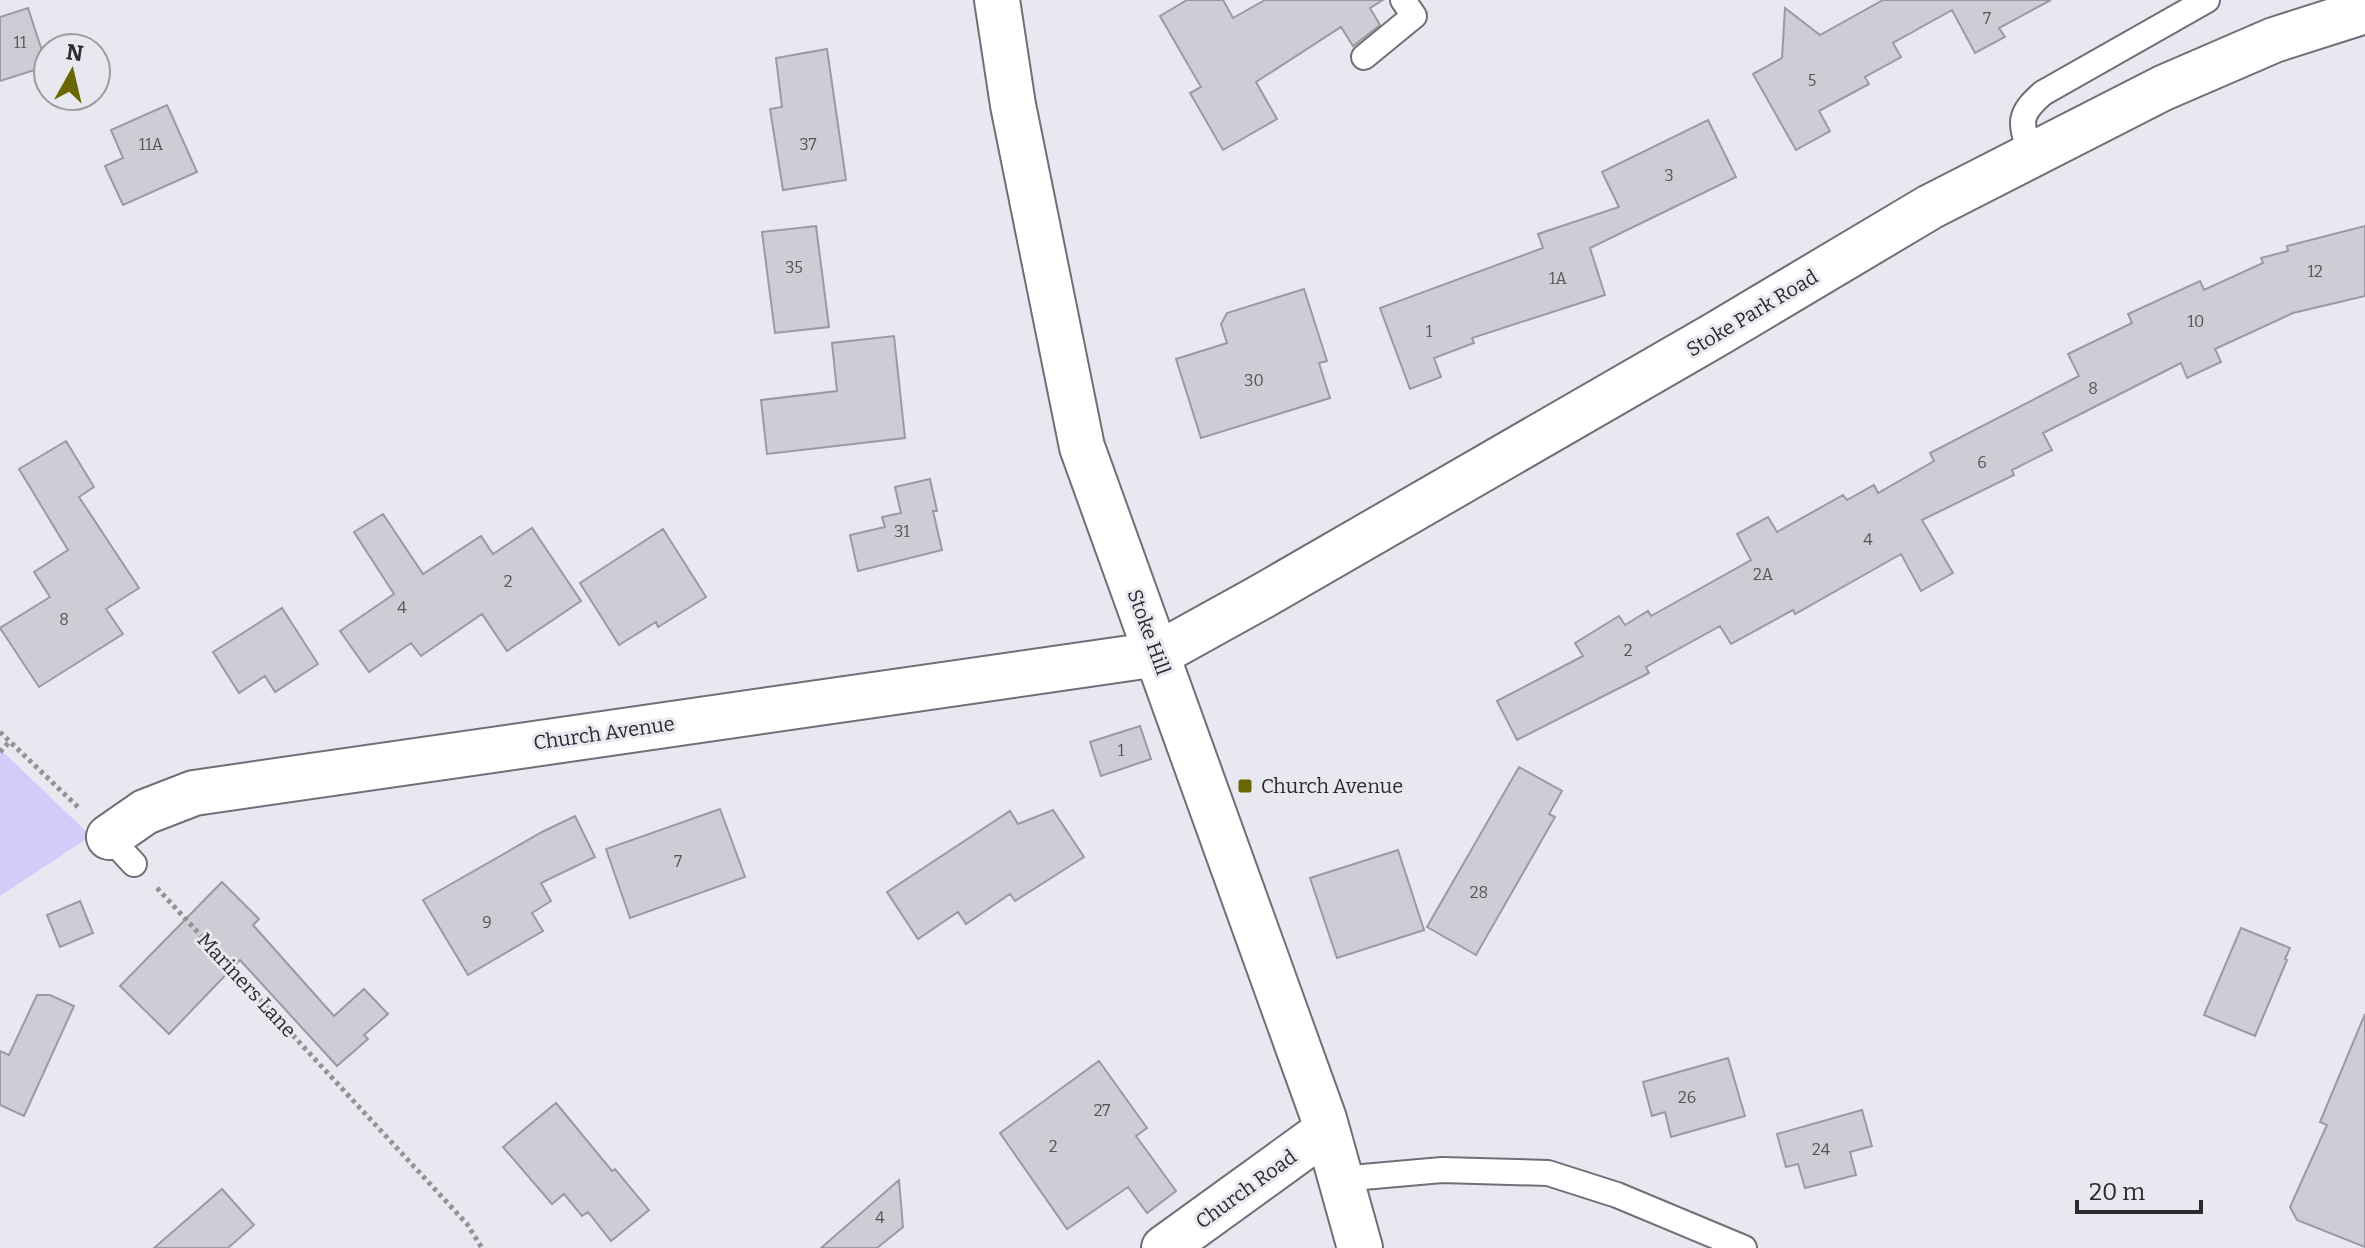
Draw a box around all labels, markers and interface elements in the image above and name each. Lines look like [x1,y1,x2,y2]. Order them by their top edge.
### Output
house number: 7 [1983,9,1991,28]
north arrow [32,32,112,112]
house number: 11 [14,33,27,52]
text: N [64,38,85,67]
house number: 5 [1808,71,1816,90]
house number: 11A [139,135,164,154]
house number: 37 [799,135,817,154]
house number: 3 [1664,166,1674,185]
house number: 35 [785,258,803,277]
house number: 12 [2307,262,2323,281]
street label: Stoke Park Road [1682,264,1822,362]
house number: 1A [1549,269,1568,288]
house number: 10 [2188,312,2204,331]
house number: 1 [1426,322,1433,341]
house number: 30 [1244,371,1264,390]
house number: 8 [2088,379,2098,398]
house number: 6 [1977,453,1987,472]
house number: 31 [894,522,910,541]
house number: 4 [1863,530,1873,549]
house number: 2A [1753,565,1774,584]
house number: 2 [504,572,512,591]
street label: Stoke Hill [1122,586,1176,678]
house number: 4 [397,598,407,617]
house number: 8 [59,610,69,629]
house number: 2 [1624,641,1632,660]
street label: Church Avenue [532,711,676,755]
house number: 1 [1118,741,1125,760]
place label: Church Avenue [1261,774,1403,798]
marker: Church Avenue [1236,777,1254,795]
house number: 7 [674,852,682,871]
house number: 28 [1470,883,1488,902]
house number: 9 [482,913,492,932]
street label: Mariners Lane [193,928,301,1042]
house number: 26 [1678,1088,1696,1107]
house number: 27 [1094,1101,1110,1120]
house number: 2 [1049,1137,1057,1156]
house number: 24 [1812,1140,1831,1159]
street label: Church Road [1191,1144,1301,1234]
scale bar [2077,1164,2201,1214]
text: 20 m [2089,1178,2145,1206]
house number: 4 [875,1208,885,1227]

